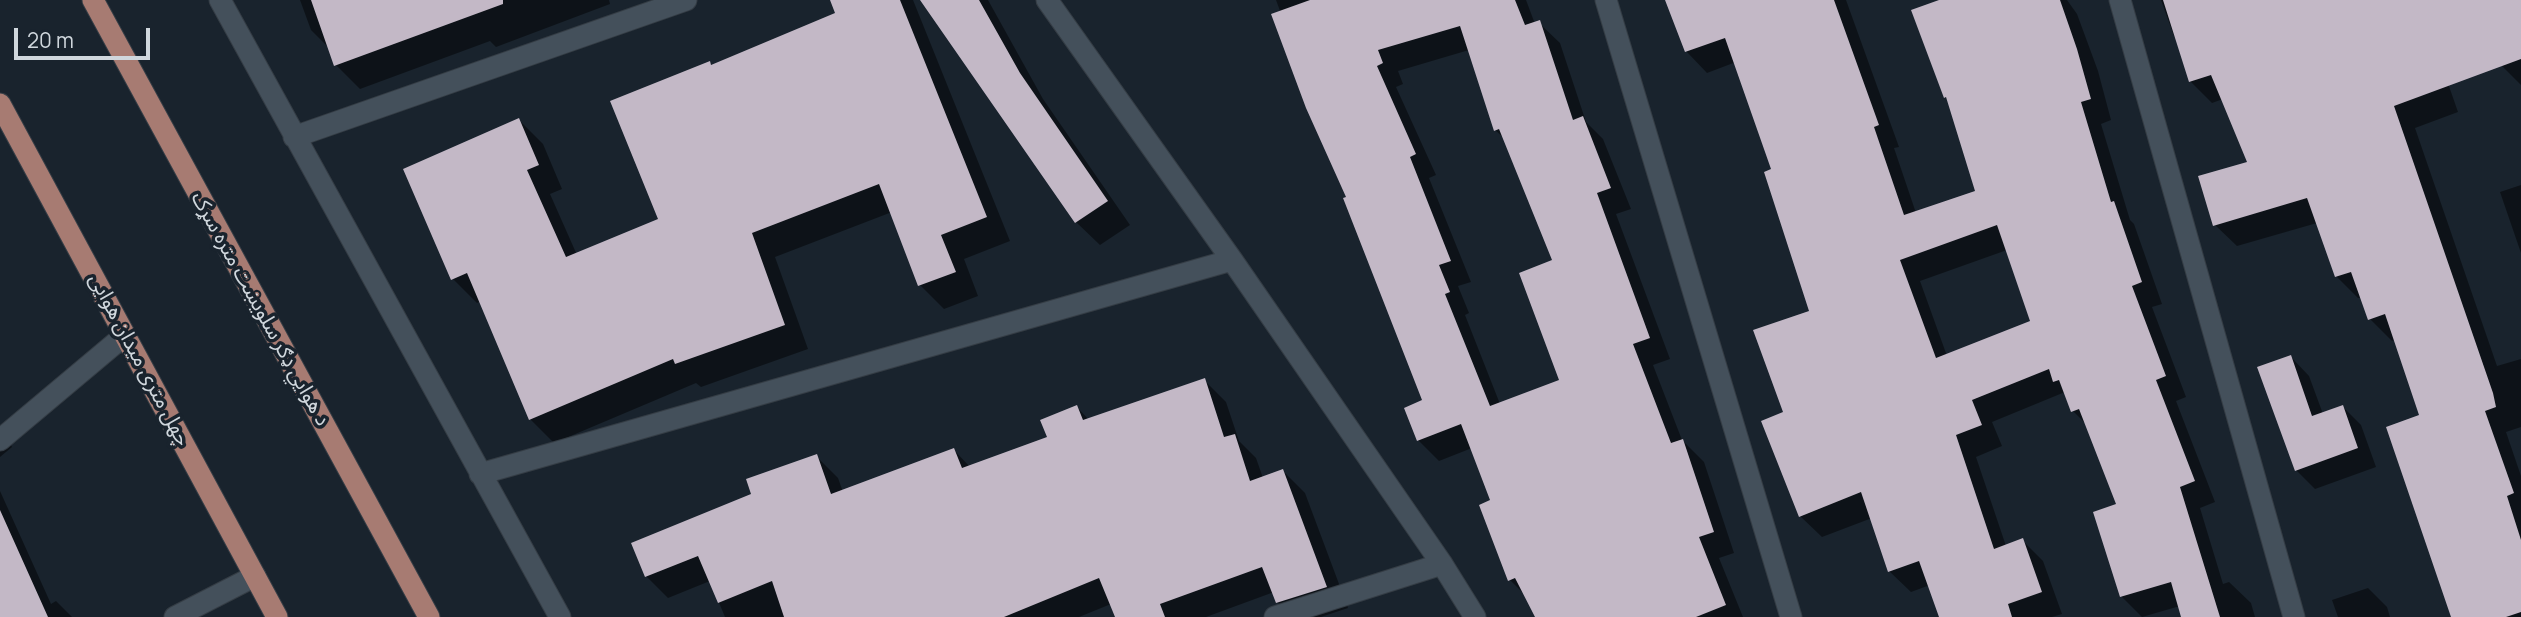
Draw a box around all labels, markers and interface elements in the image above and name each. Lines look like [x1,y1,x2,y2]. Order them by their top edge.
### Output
scale bar [18,14,154,58]
text: 20 m [27,26,74,54]
street label: د هوايي ډګر سلویښت متره سړک [185,188,335,430]
street label: چهل متری میدان هوایی [83,269,195,451]

